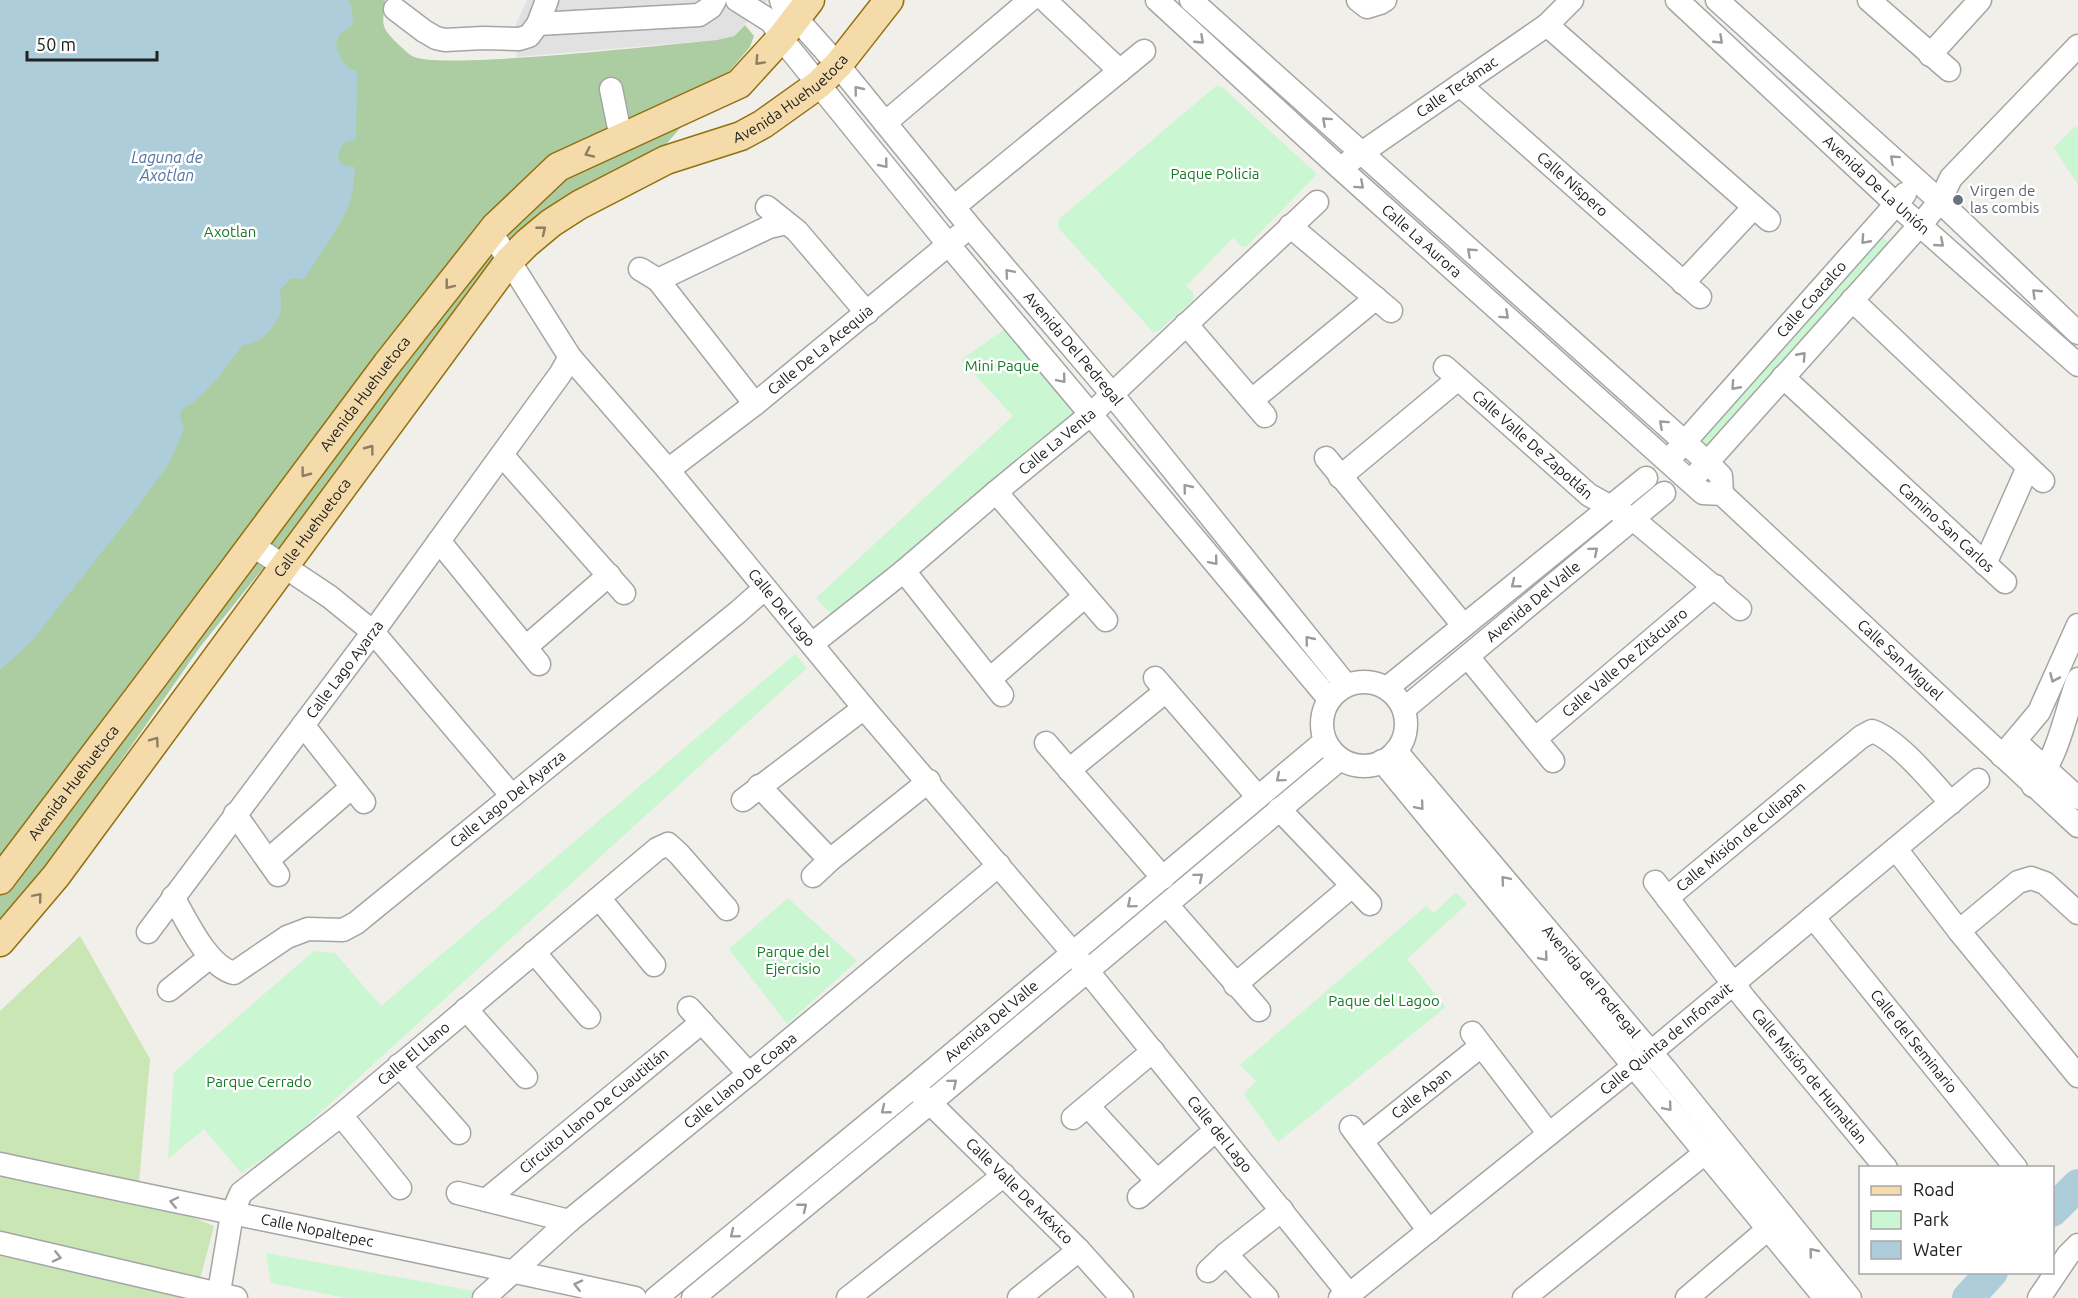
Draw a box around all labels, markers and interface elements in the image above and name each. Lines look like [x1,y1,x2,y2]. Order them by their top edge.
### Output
scale bar [27,24,158,62]
one-way arrow [1193,32,1204,43]
one-way arrow [1713,33,1723,44]
text: 50 m [36,34,76,54]
street label: Avenida Huehuetoca [731,51,851,146]
street label: Calle Tecámac [1413,53,1501,121]
one-way arrow [755,54,766,65]
one-way arrow [854,86,865,97]
one-way arrow [1322,117,1333,128]
street label: Avenida De La Unión [1820,132,1933,238]
one-way arrow [585,145,596,157]
water label: Laguna de Axotlan [131,148,203,184]
street label: Calle Níspero [1534,148,1612,220]
one-way arrow [1890,155,1900,166]
one-way arrow [877,158,888,169]
park label: Paque Policia [1170,165,1260,182]
one-way arrow [1353,178,1363,189]
place label: Virgen de las combis [1970,182,2039,216]
marker: Virgen de las combis [1951,193,1965,207]
street label: Calle La Aurora [1378,201,1465,281]
park label: Axotlan [204,223,256,240]
one-way arrow [535,226,546,237]
one-way arrow [1861,233,1872,244]
one-way arrow [1933,236,1944,247]
one-way arrow [1467,248,1478,259]
street label: Calle Coacalco [1773,257,1850,341]
one-way arrow [1005,269,1016,280]
one-way arrow [446,278,457,289]
street label: Avenida Del Pedregal [1021,288,1127,408]
one-way arrow [2032,289,2042,300]
street label: Calle De La Acequia [764,301,876,398]
one-way arrow [1498,308,1509,319]
street label: Avenida Huehuetoca [316,333,414,454]
one-way arrow [1795,352,1806,363]
park label: Mini Paque [965,357,1039,374]
one-way arrow [1054,372,1065,383]
one-way arrow [1731,379,1742,389]
street label: Calle Valle De Zapotlán [1469,386,1597,502]
street label: Calle La Venta [1015,405,1099,478]
one-way arrow [1659,420,1670,431]
one-way arrow [362,444,373,455]
one-way arrow [302,467,313,478]
street label: Calle Huehuetoca [270,475,354,580]
street label: Camino San Carlos [1895,479,1998,575]
one-way arrow [1183,484,1194,495]
one-way arrow [1587,548,1598,559]
one-way arrow [1207,554,1218,565]
street label: Avenida Del Valle [1483,557,1583,645]
street label: Calle Del Lago [745,565,819,650]
one-way arrow [1511,576,1522,587]
street label: Calle Valle De Zitácuaro [1558,604,1691,720]
street label: Calle San Miguel [1854,616,1946,703]
street label: Calle Lago Ayarza [302,617,386,721]
one-way arrow [1305,636,1316,647]
one-way arrow [2049,672,2061,683]
street label: Avenida Huehuetoca [24,722,122,843]
one-way arrow [147,737,158,748]
street label: Calle Lago Del Ayarza [447,747,569,851]
one-way arrow [1276,771,1287,782]
street label: Calle Misión de Culiapan [1673,778,1809,895]
one-way arrow [1412,800,1423,811]
one-way arrow [1193,874,1204,885]
one-way arrow [1501,876,1512,887]
one-way arrow [31,893,42,904]
one-way arrow [1127,897,1138,908]
street label: Avenida del Pedregal [1539,922,1644,1041]
park label: Parque del Ejercisio [757,943,829,977]
one-way arrow [1536,950,1547,961]
street label: Avenida Del Valle [941,977,1041,1065]
street label: Calle Quinta de Infonavit [1596,979,1736,1098]
street label: Calle del Seminario [1867,986,1961,1096]
park label: Paque del Lagoo [1328,992,1440,1009]
street label: Calle Misión de Humatlan [1749,1005,1871,1147]
street label: Calle El Llano [374,1018,453,1088]
street label: Calle Llano De Coapa [680,1029,800,1132]
street label: Circuito Llano De Cuautitlán [516,1044,672,1177]
street label: Calle Apan [1388,1064,1454,1122]
park label: Parque Cerrado [206,1073,312,1090]
one-way arrow [946,1080,957,1091]
street label: Calle del Lago [1184,1092,1256,1176]
one-way arrow [1660,1100,1671,1111]
one-way arrow [881,1103,892,1114]
street label: Calle Valle De México [963,1134,1077,1247]
legend [1859,1166,2054,1274]
text: Road [1913,1179,1955,1199]
one-way arrow [170,1196,180,1209]
one-way arrow [796,1204,807,1215]
text: Park [1913,1209,1949,1229]
street label: Calle Nopaltepec [259,1210,375,1250]
one-way arrow [730,1226,741,1237]
text: Water [1913,1239,1963,1259]
one-way arrow [1810,1248,1821,1259]
one-way arrow [52,1249,62,1262]
one-way arrow [573,1279,583,1292]

